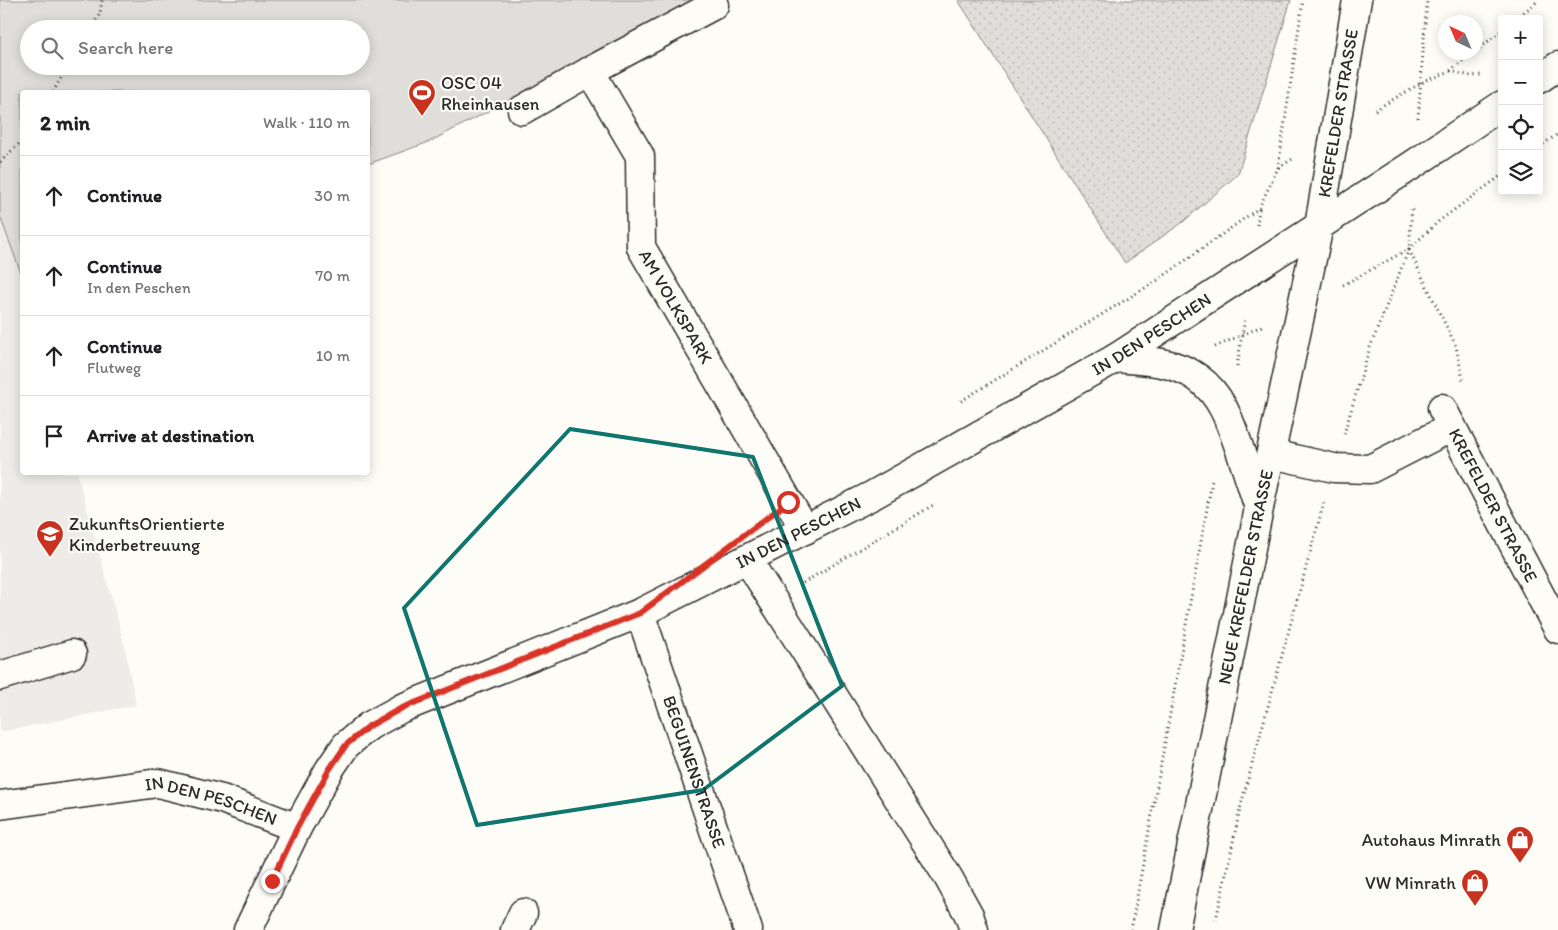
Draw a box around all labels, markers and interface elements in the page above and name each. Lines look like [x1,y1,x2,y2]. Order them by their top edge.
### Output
north arrow [1438,15,1483,60]
map controls [1498,15,1543,195]
button: + [1498,15,1543,60]
search box [20,20,370,75]
street label: KREFELDER STRASSE [1313,27,1363,199]
icon: search [38,34,66,62]
text: Search here [78,36,173,59]
button: − [1498,60,1543,105]
place label: OSC 04 Rheinhausen [441,72,540,115]
sports icon: OSC 04 Rheinhausen [407,78,437,117]
button: locate [1498,105,1543,150]
text: 2 min [40,110,90,135]
text: Walk · 110 m [263,113,350,132]
button: layers [1498,150,1543,195]
icon: ahead [40,182,68,210]
text: Continue [87,184,162,207]
text: 30 m [314,186,350,205]
street label: AM VOLKSPARK [634,246,717,368]
text: Continue [87,255,162,278]
icon: ahead [40,262,68,290]
text: 70 m [315,266,350,285]
text: In den Peschen [87,278,191,297]
street label: IN DEN PESCHEN [1088,288,1215,380]
text: Continue [87,335,162,358]
icon: ahead [40,342,68,370]
text: 10 m [316,346,350,365]
text: Flutweg [87,358,141,377]
icon: arrive [40,422,68,450]
text: Arrive at destination [87,424,254,447]
street label: KREFELDER STRASSE [1444,425,1543,586]
street label: NEUE KREFELDER STRASSE [1213,468,1278,686]
route start [777,491,800,514]
street label: IN DEN PESCHEN [732,492,865,574]
place label: ZukunftsOrientierte Kinderbetreuung [69,513,225,556]
school or university icon: ZukunftsOrientierte Kinderbetreuung [35,519,65,558]
street label: BEGUINENSTRASSE [658,693,730,851]
street label: IN DEN PESCHEN [143,771,280,830]
shop icon: Autohaus Minrath [1505,825,1535,864]
place label: Autohaus Minrath [1362,829,1501,851]
shop icon: VW Minrath [1460,868,1490,907]
route end [261,870,284,893]
place label: VW Minrath [1365,872,1456,894]

